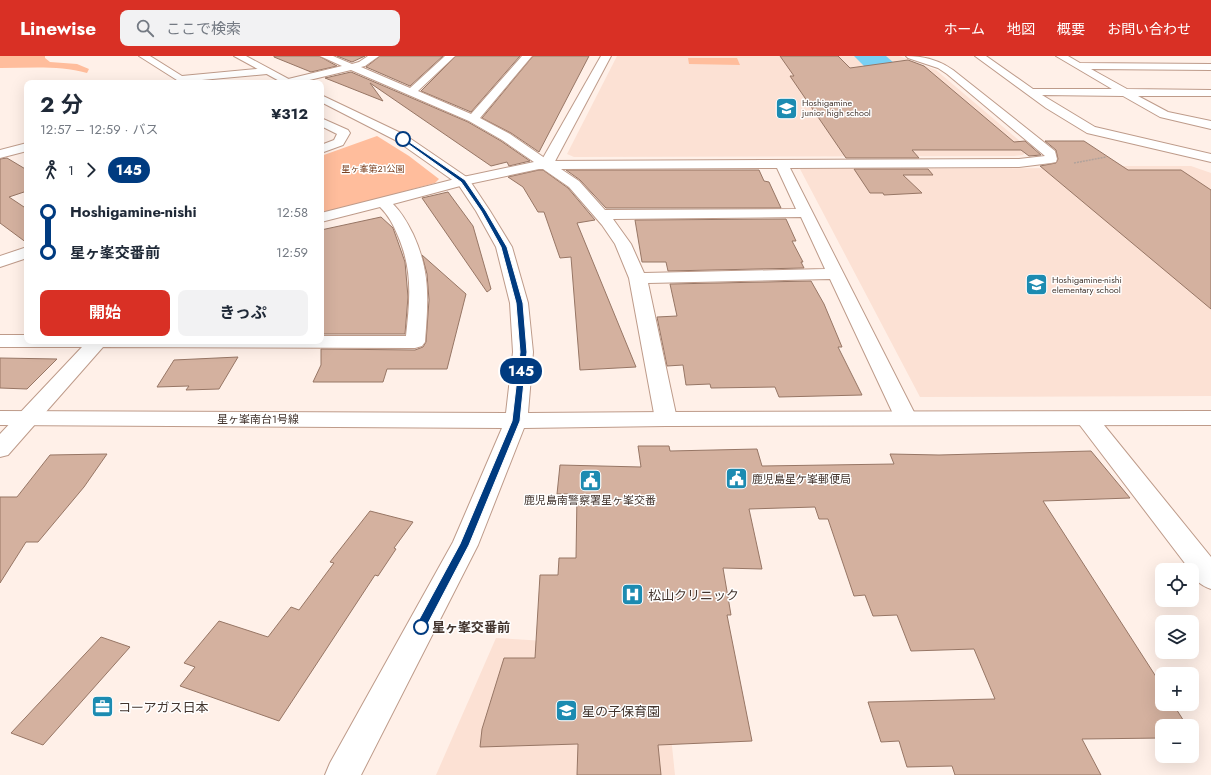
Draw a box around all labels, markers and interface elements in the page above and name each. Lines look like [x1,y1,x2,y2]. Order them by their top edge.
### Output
search box [120,10,400,46]
text: Linewise [20,15,96,42]
icon: search [134,17,156,39]
text: ここで検索 [166,18,241,40]
text: ホーム [943,19,985,39]
text: 地図 [1007,19,1035,39]
text: 概要 [1057,19,1085,39]
text: お問い合わせ [1107,19,1191,39]
text: 2 分 [40,88,83,120]
school or university icon: Hoshigamine junior high school [773,95,799,121]
place label: Hoshigamine junior high school [801,96,871,119]
text: ¥312 [271,103,308,125]
text: 12:57 – 12:59 · バス [40,120,158,139]
unlabelled marker [395,131,411,147]
icon: walk [40,159,62,181]
icon: forward [80,159,102,181]
text: 145 [116,160,142,180]
text: 1 [68,161,74,180]
park label: 星ヶ峯第21公園 [341,162,405,175]
text: Hoshigamine-nishi [70,201,197,223]
text: 12:58 [276,203,308,222]
text: 星ヶ峯交番前 [70,242,160,264]
text: 12:59 [276,243,308,262]
school or university icon: Hoshigamine-nishi elementary school [1023,272,1049,298]
place label: Hoshigamine-nishi elementary school [1052,273,1122,296]
button: 開始 [40,290,170,336]
button: きっぷ [178,290,308,336]
line badge: 145 [498,358,544,384]
text: 145 [508,361,534,381]
street label: 星ヶ峯南台1号線 [217,411,299,427]
public building icon: 鹿児島星ケ峯郵便局 [724,466,750,492]
public building icon: 鹿児島南警察署星ヶ峯交番 [577,467,603,493]
place label: 鹿児島星ケ峯郵便局 [752,471,851,487]
place label: 鹿児島南警察署星ヶ峯交番 [524,492,656,508]
map controls [1155,563,1199,763]
button: locate [1155,563,1199,607]
hospital icon: 松山クリニック [620,582,646,608]
place label: 松山クリニック [648,586,739,605]
button: layers [1155,615,1199,659]
place label: 星ヶ峯交番前 [432,618,510,637]
marker: 星ヶ峯交番前 [413,619,429,635]
button: + [1155,667,1199,711]
office icon: コーアガス日本 [89,694,115,720]
place label: コーアガス日本 [118,698,208,717]
school or university icon: 星の子保育園 [553,698,579,724]
place label: 星の子保育園 [582,702,660,721]
button: − [1155,719,1199,763]

